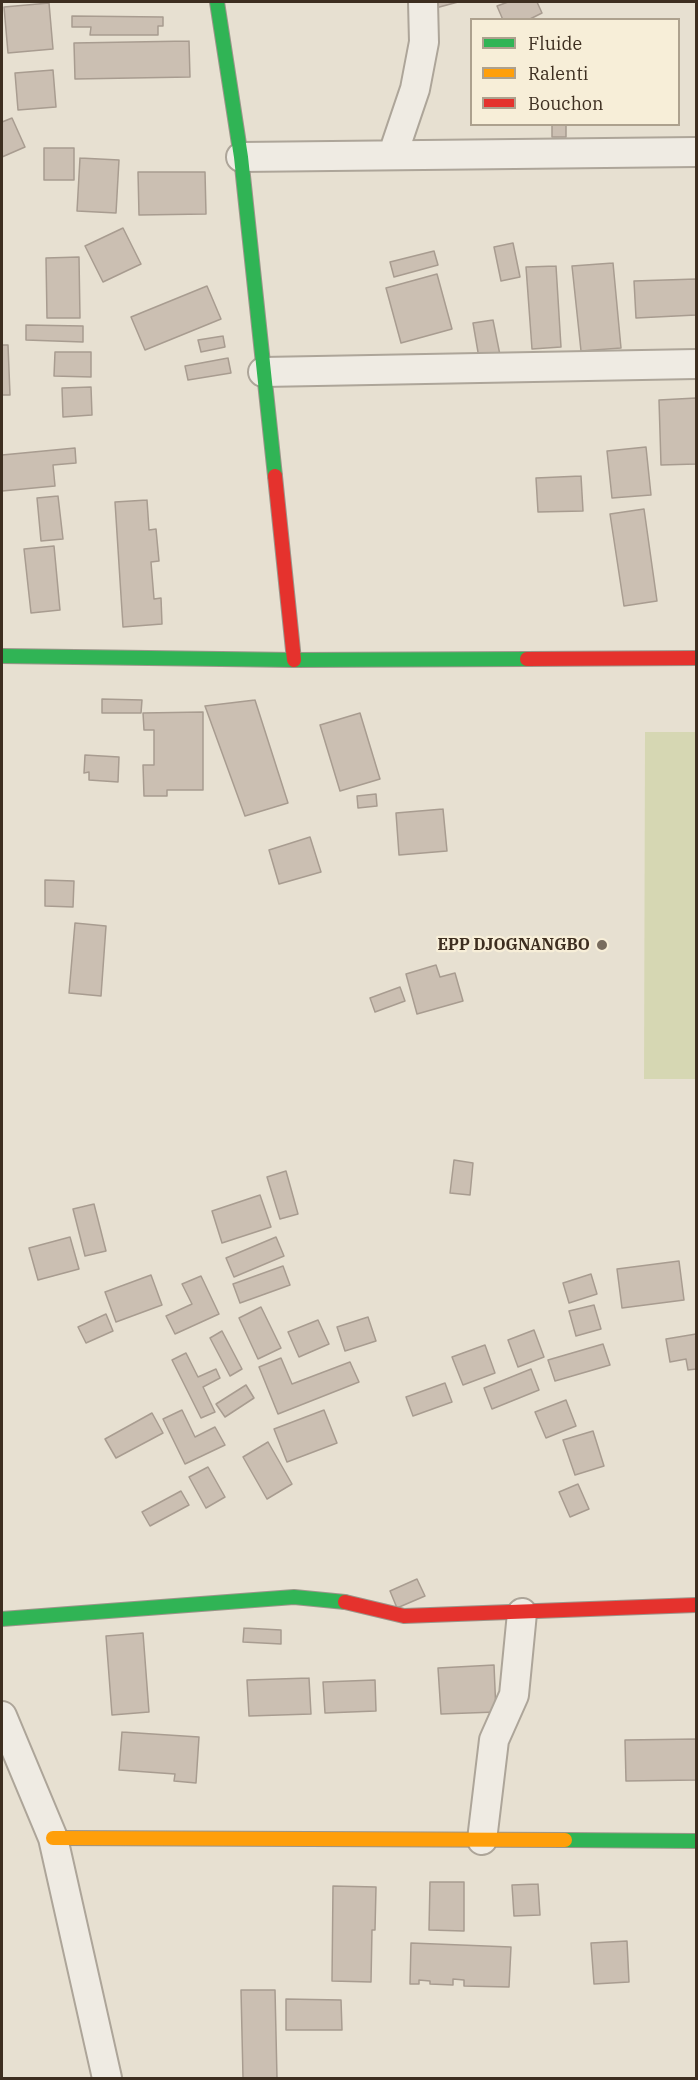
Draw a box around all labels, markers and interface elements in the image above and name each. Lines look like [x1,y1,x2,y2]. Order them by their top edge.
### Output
legend [470,18,680,126]
text: Fluide [528,32,582,55]
text: Ralenti [528,62,589,85]
text: Bouchon [528,92,604,115]
place label: EPP DJOGNANGBO [437,935,590,955]
marker: EPP DJOGNANGBO [595,938,609,952]

